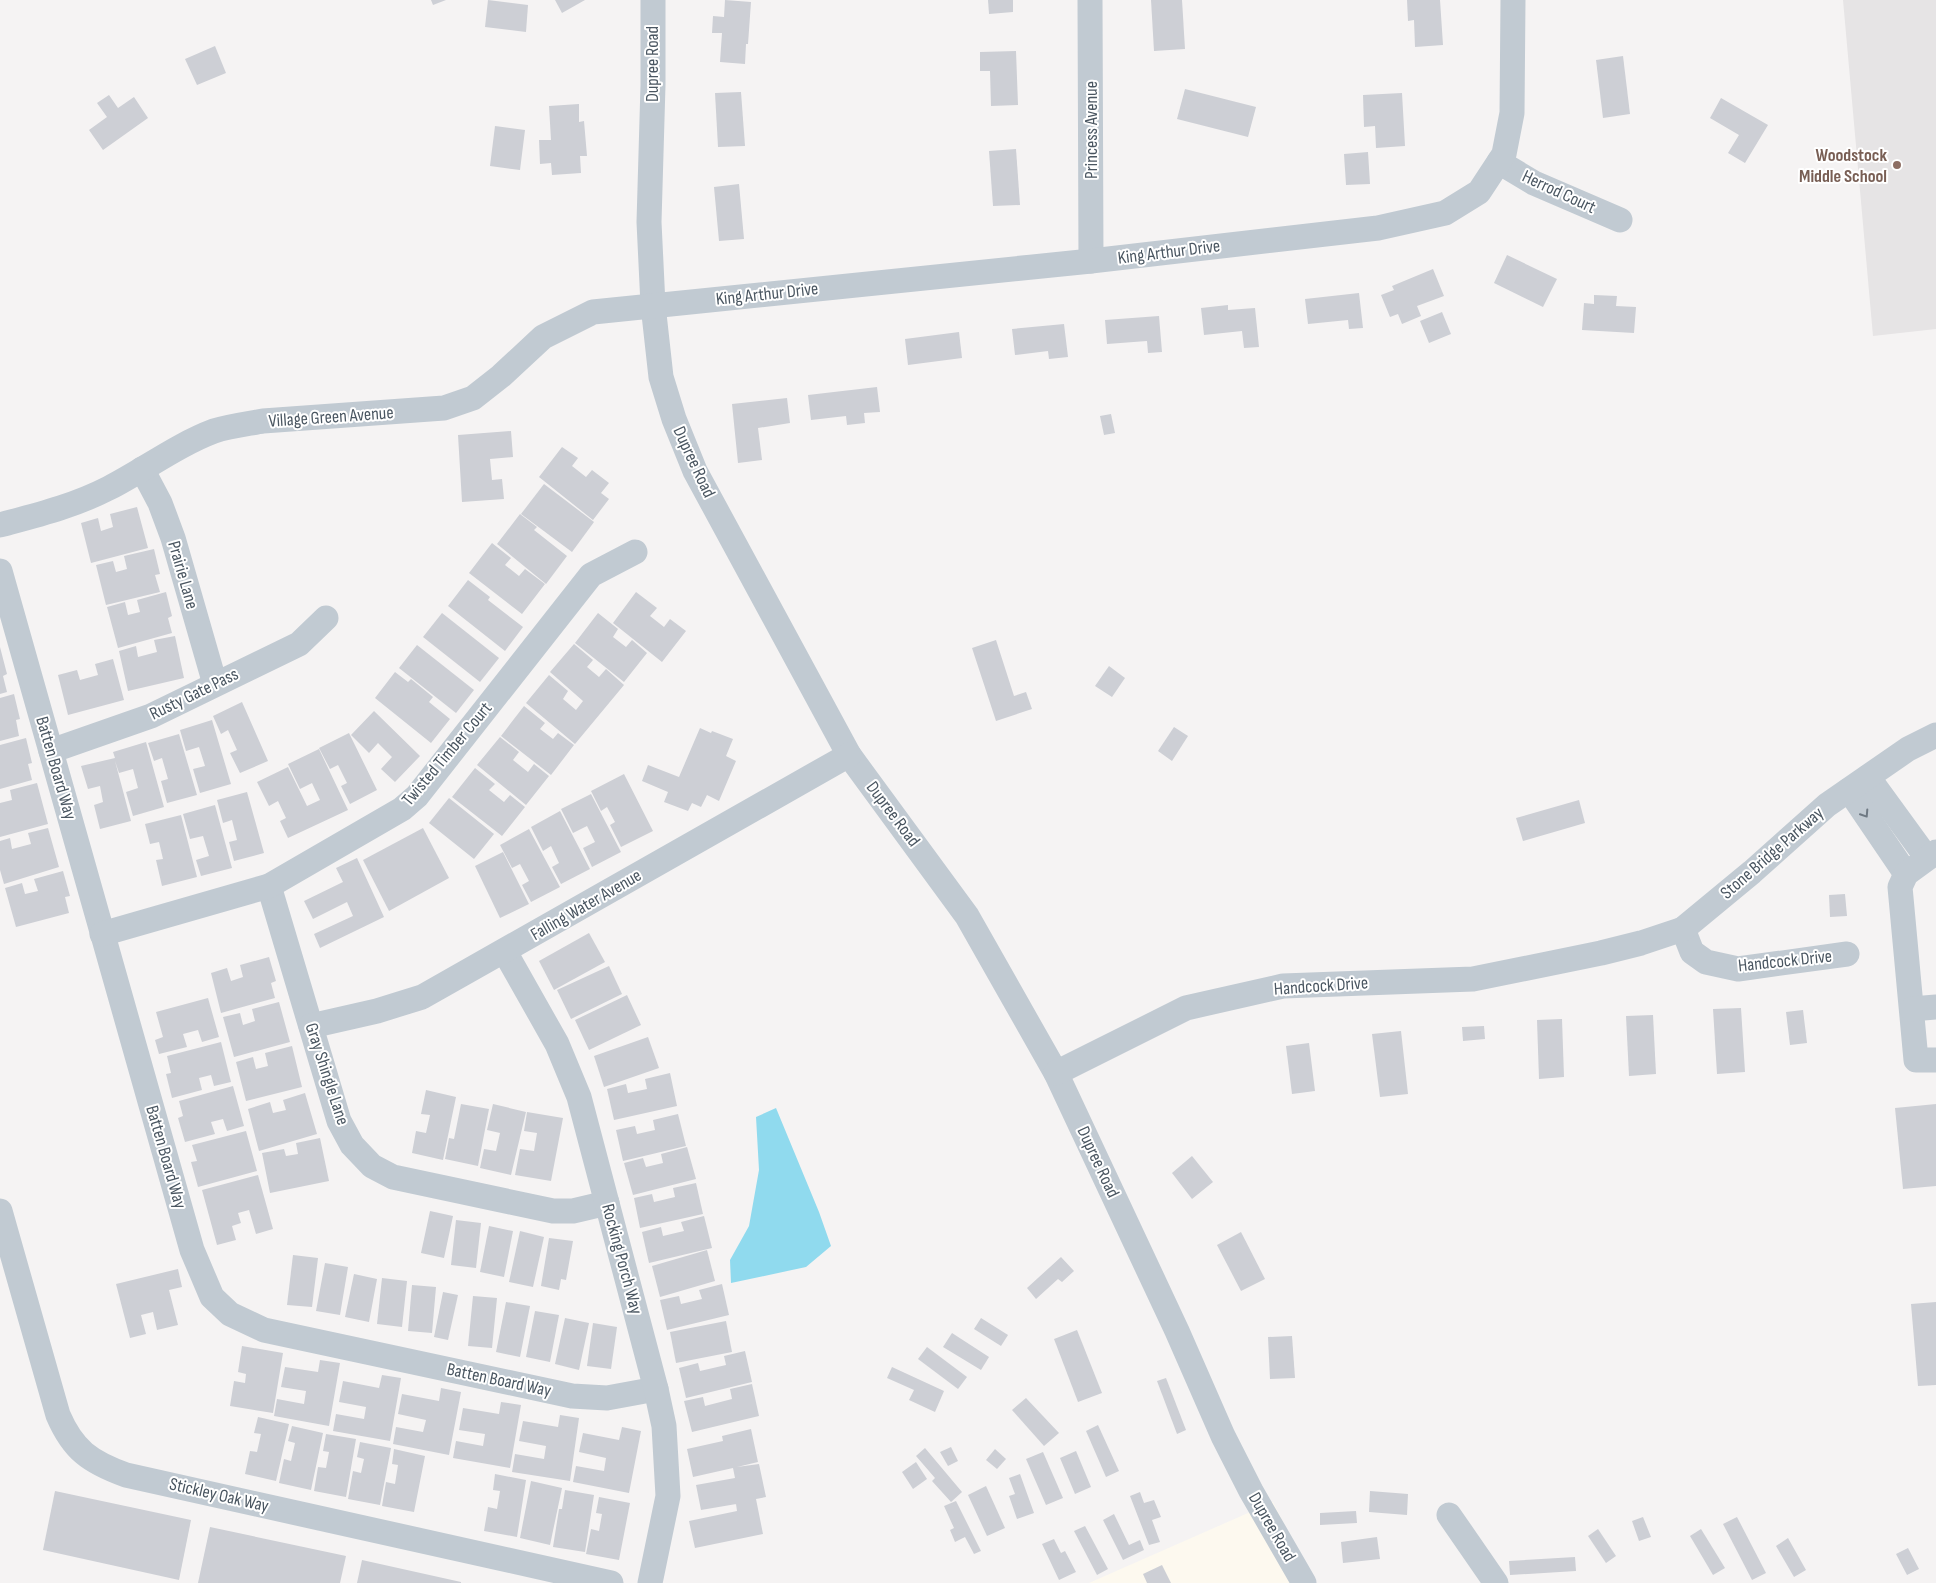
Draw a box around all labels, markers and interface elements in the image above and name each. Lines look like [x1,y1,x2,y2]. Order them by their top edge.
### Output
street label: Dupree Road [642,26,663,102]
street label: Princess Avenue [1081,81,1102,179]
place label: Woodstock Middle School [1799,145,1887,187]
marker: Woodstock Middle School [1891,159,1903,171]
street label: Herrod Court [1519,166,1600,218]
street label: King Arthur Drive [1117,235,1221,269]
street label: King Arthur Drive [715,278,819,310]
street label: Village Green Avenue [268,402,394,432]
street label: Dupree Road [668,423,720,501]
street label: Prairie Lane [163,539,203,611]
street label: Rusty Gate Pass [146,664,242,724]
street label: Twisted Timber Court [398,698,497,810]
street label: Batten Board Way [31,714,81,822]
street label: Dupree Road [862,777,924,851]
street label: Stone Bridge Parkway [1716,803,1828,903]
one-way arrow [1859,808,1868,818]
street label: Falling Water Avenue [527,865,645,945]
street label: Handcock Drive [1737,946,1833,976]
street label: Handcock Drive [1273,972,1369,1000]
street label: Gray Shingle Lane [301,1020,353,1128]
street label: Batten Board Way [141,1103,191,1211]
street label: Dupree Road [1072,1123,1124,1201]
street label: Rocking Porch Way [597,1201,647,1317]
street label: Batten Board Way [445,1359,553,1401]
street label: Stickley Oak Way [167,1473,271,1517]
street label: Dupree Road [1244,1489,1300,1565]

